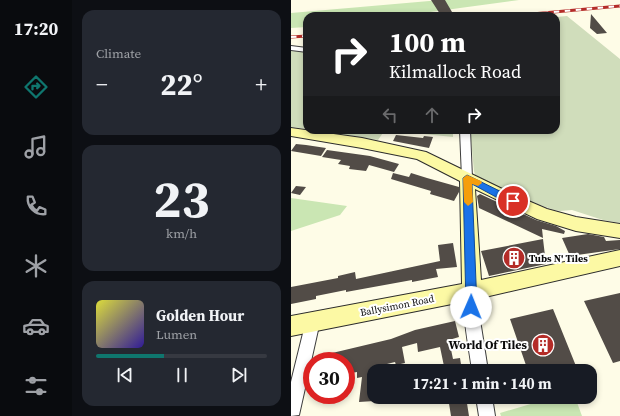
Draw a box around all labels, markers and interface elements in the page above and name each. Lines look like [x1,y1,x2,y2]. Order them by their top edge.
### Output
text: 17:20 [14,16,58,41]
text: 100 m [389,23,466,61]
icon: right [323,28,375,80]
text: Climate [96,45,141,62]
text: Kilmallock Road [389,59,521,84]
text: 22° [160,64,203,105]
text: − [96,69,108,99]
text: + [255,69,267,99]
icon: directions [22,73,50,101]
icon: left [379,104,401,126]
icon: ahead [421,104,443,126]
icon: right [463,104,485,126]
icon: music [22,133,50,161]
text: 23 [153,163,210,234]
pin [496,184,530,218]
icon: arrive [502,190,524,212]
icon: phone [22,192,50,220]
text: km/h [166,225,197,242]
building icon: Tubs N' Tiles [501,245,527,271]
icon: climate [22,252,50,280]
place label: Tubs N' Tiles [529,252,588,265]
position arrow [450,286,492,328]
street label: Ballysimon Road [359,292,436,319]
text: Golden Hour [156,305,244,326]
icon: car [22,312,50,340]
text: Lumen [156,326,197,343]
building icon: World Of Tiles [530,332,556,358]
place label: World Of Tiles [449,337,528,353]
speed limit sign: 30 [303,352,355,404]
icon: previous [114,364,136,386]
icon: pause [171,364,193,386]
icon: next [228,364,250,386]
icon: filters [22,372,50,400]
text: 17:21 · 1 min · 140 m [413,373,552,394]

